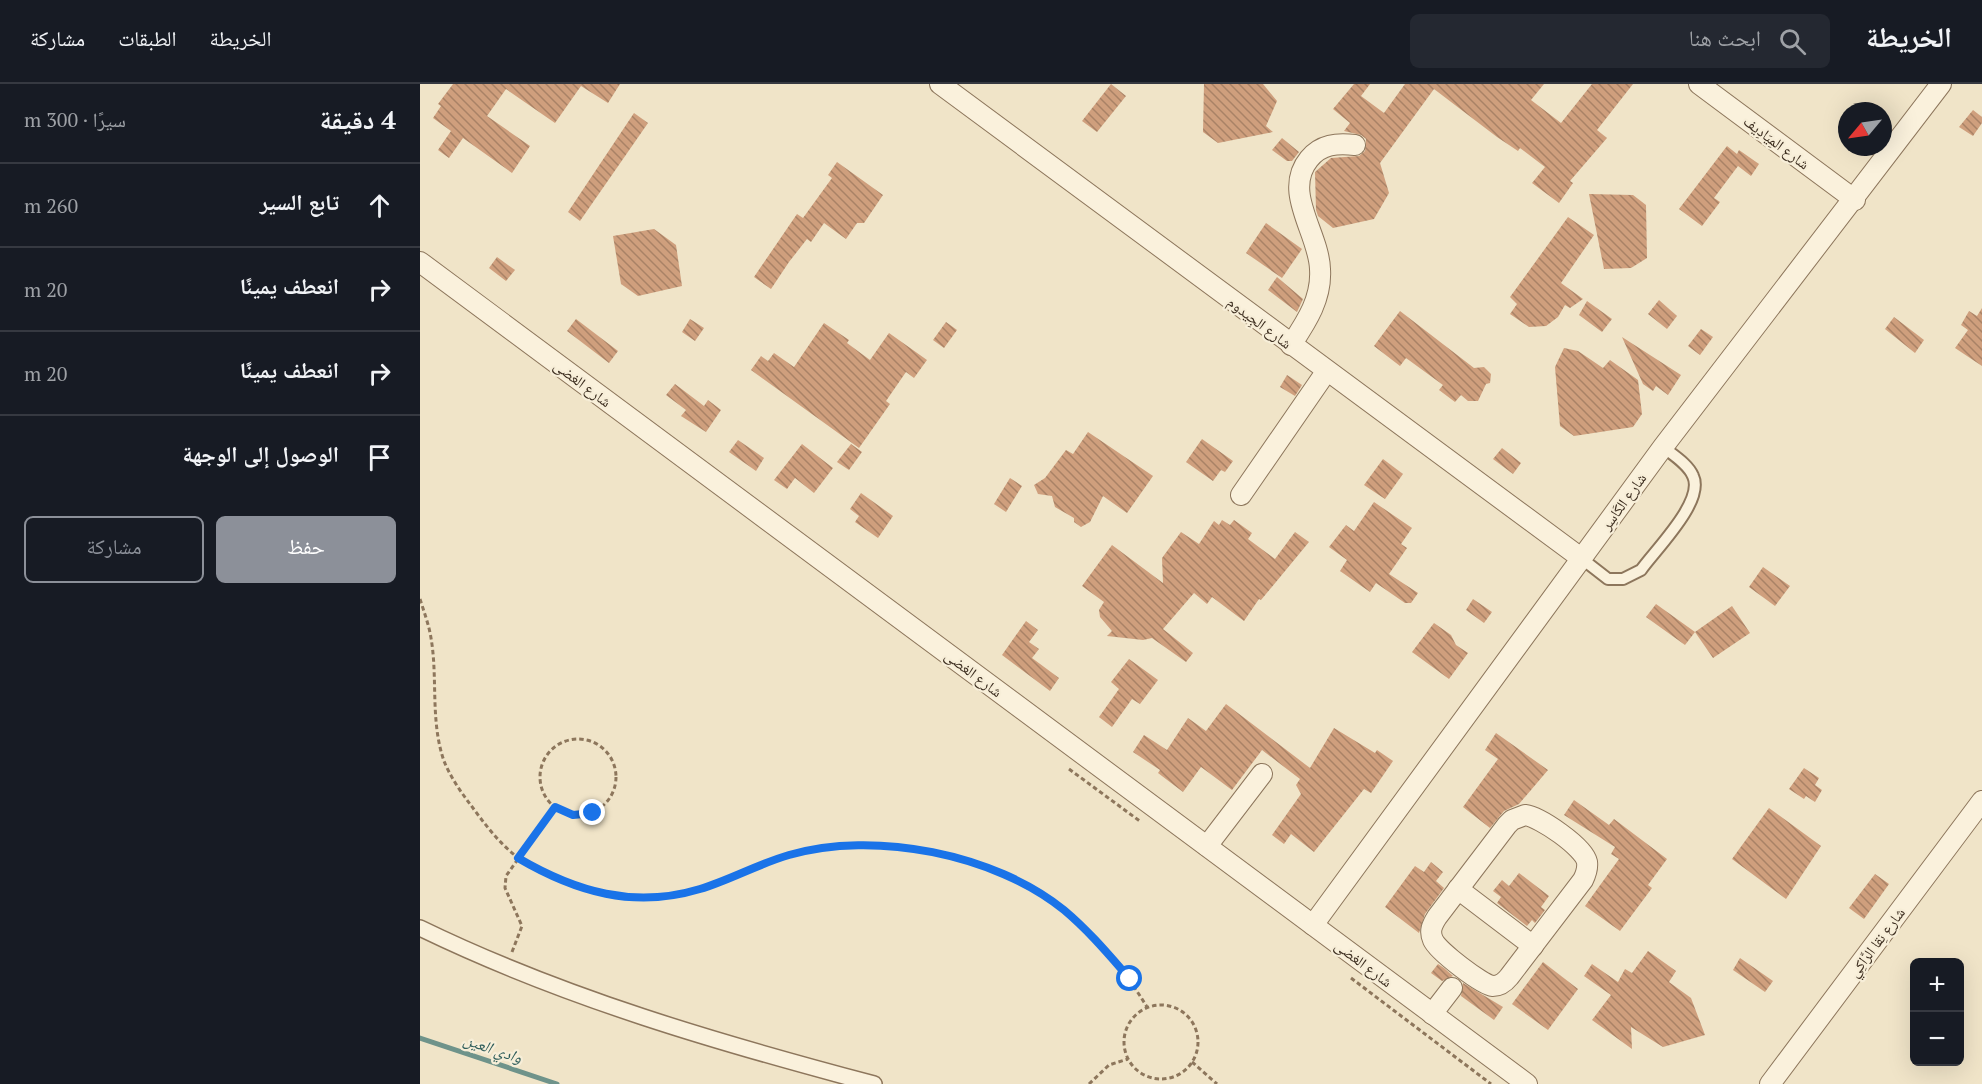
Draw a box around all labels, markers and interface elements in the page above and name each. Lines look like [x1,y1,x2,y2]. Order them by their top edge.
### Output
search box [1410,14,1830,68]
text: الخريطة [1866,18,1952,55]
text: ابحث هنا [1689,23,1761,52]
text: مشاركة [30,24,85,52]
text: الطبقات [118,24,177,52]
text: الخريطة [210,24,271,52]
icon: search [1776,25,1809,58]
text: 4 دقيقة [320,102,396,136]
north arrow [1838,102,1892,156]
text: سيرًا · 300 m [24,106,126,133]
street label: شارع المِيَادِيف [1739,111,1814,174]
text: تابع السير [260,187,339,216]
icon: ahead [363,189,396,222]
text: 260 m [24,192,78,219]
text: انعطف يمينًا [240,271,339,300]
icon: right [363,273,396,306]
text: 20 m [24,276,67,303]
street label: شارع الجِيدوم [1223,291,1296,354]
text: انعطف يمينًا [240,355,339,384]
street label: شارع الغضى [550,355,616,412]
icon: right [363,357,396,390]
text: 20 m [24,360,67,387]
text: الوصول إلى الوجهة [182,439,339,468]
icon: arrive [363,441,396,474]
street label: شارع الكَاسِر [1595,469,1651,535]
button: مشاركة [24,516,204,583]
button: حفظ [216,516,396,583]
street label: شارع الغضى [941,645,1007,702]
route end [579,799,605,825]
street label: شارع نِقا الرَّاكِي [1843,903,1911,983]
street label: شارع الغضى [1331,935,1397,992]
map controls [1910,958,1964,1066]
button: + [1910,958,1964,1012]
route start [1116,965,1142,991]
button: − [1910,1012,1964,1066]
water label: وادي العين [460,1028,526,1070]

